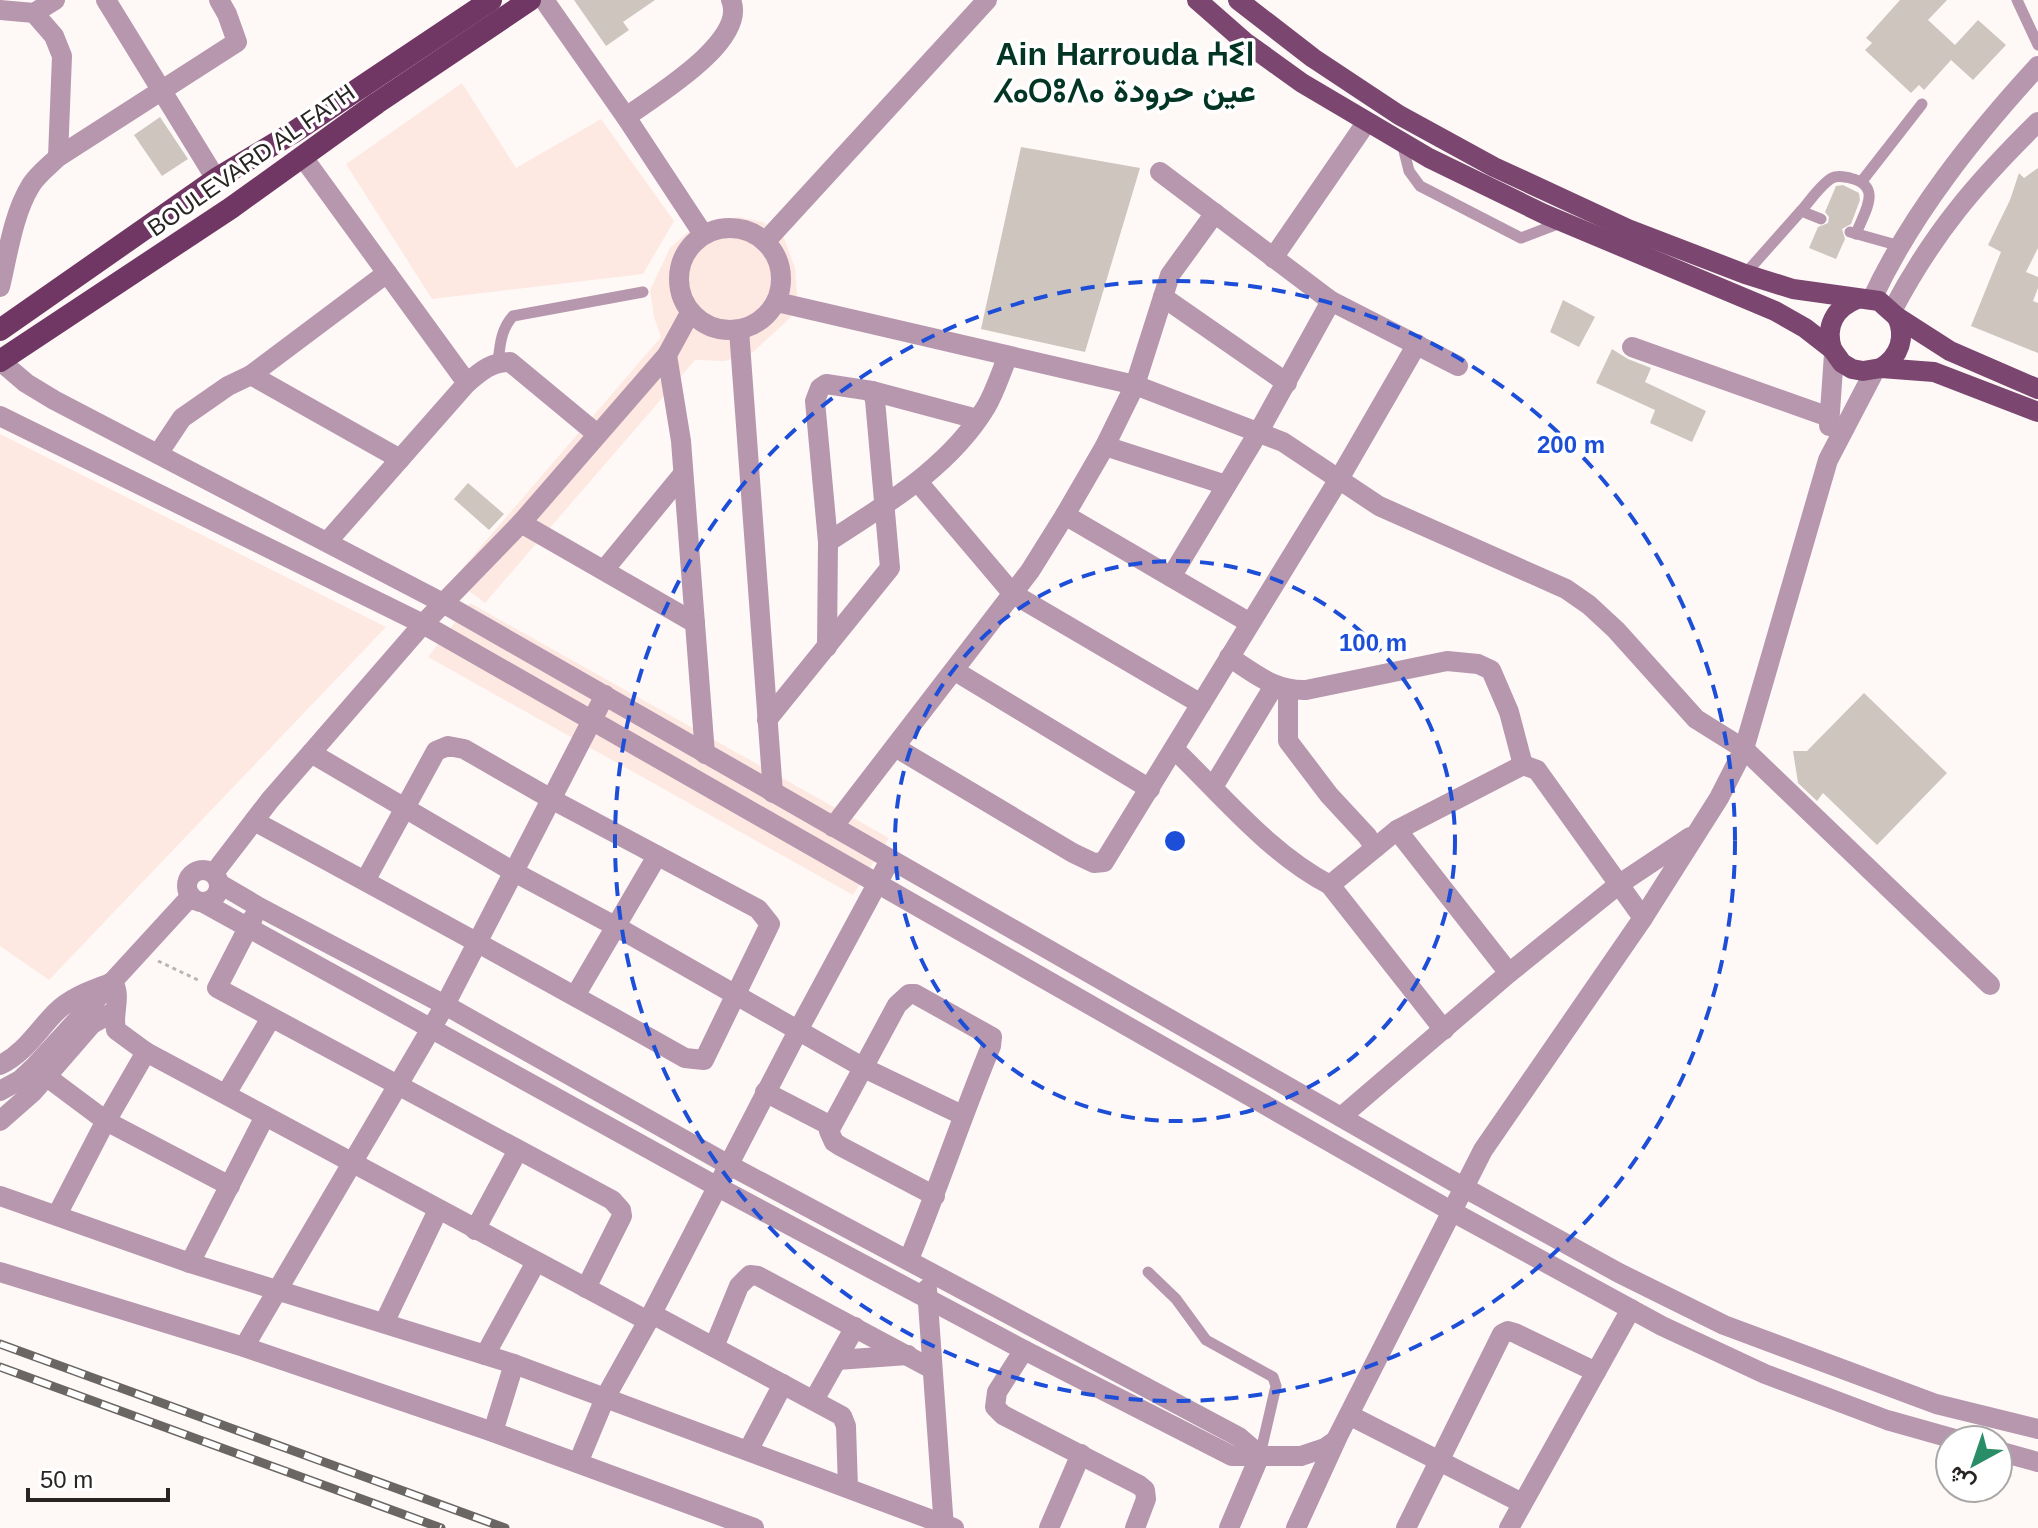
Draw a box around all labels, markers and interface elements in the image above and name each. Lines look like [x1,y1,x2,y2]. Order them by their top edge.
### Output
district label: Ain Harrouda ⵄⵉⵏ ⵃⴰⵔⵓⴷⴰ عين حرودة [993,36,1256,111]
street label: BOULEVARD AL FATH [142,78,360,242]
text: 200 m [1537,431,1605,458]
text: 100 m [1339,629,1407,656]
centre of rings [1161,827,1189,855]
north arrow [1934,1424,2014,1504]
scale bar [28,1452,168,1502]
text: ش [1943,1460,1980,1497]
text: 50 m [40,1466,93,1493]

